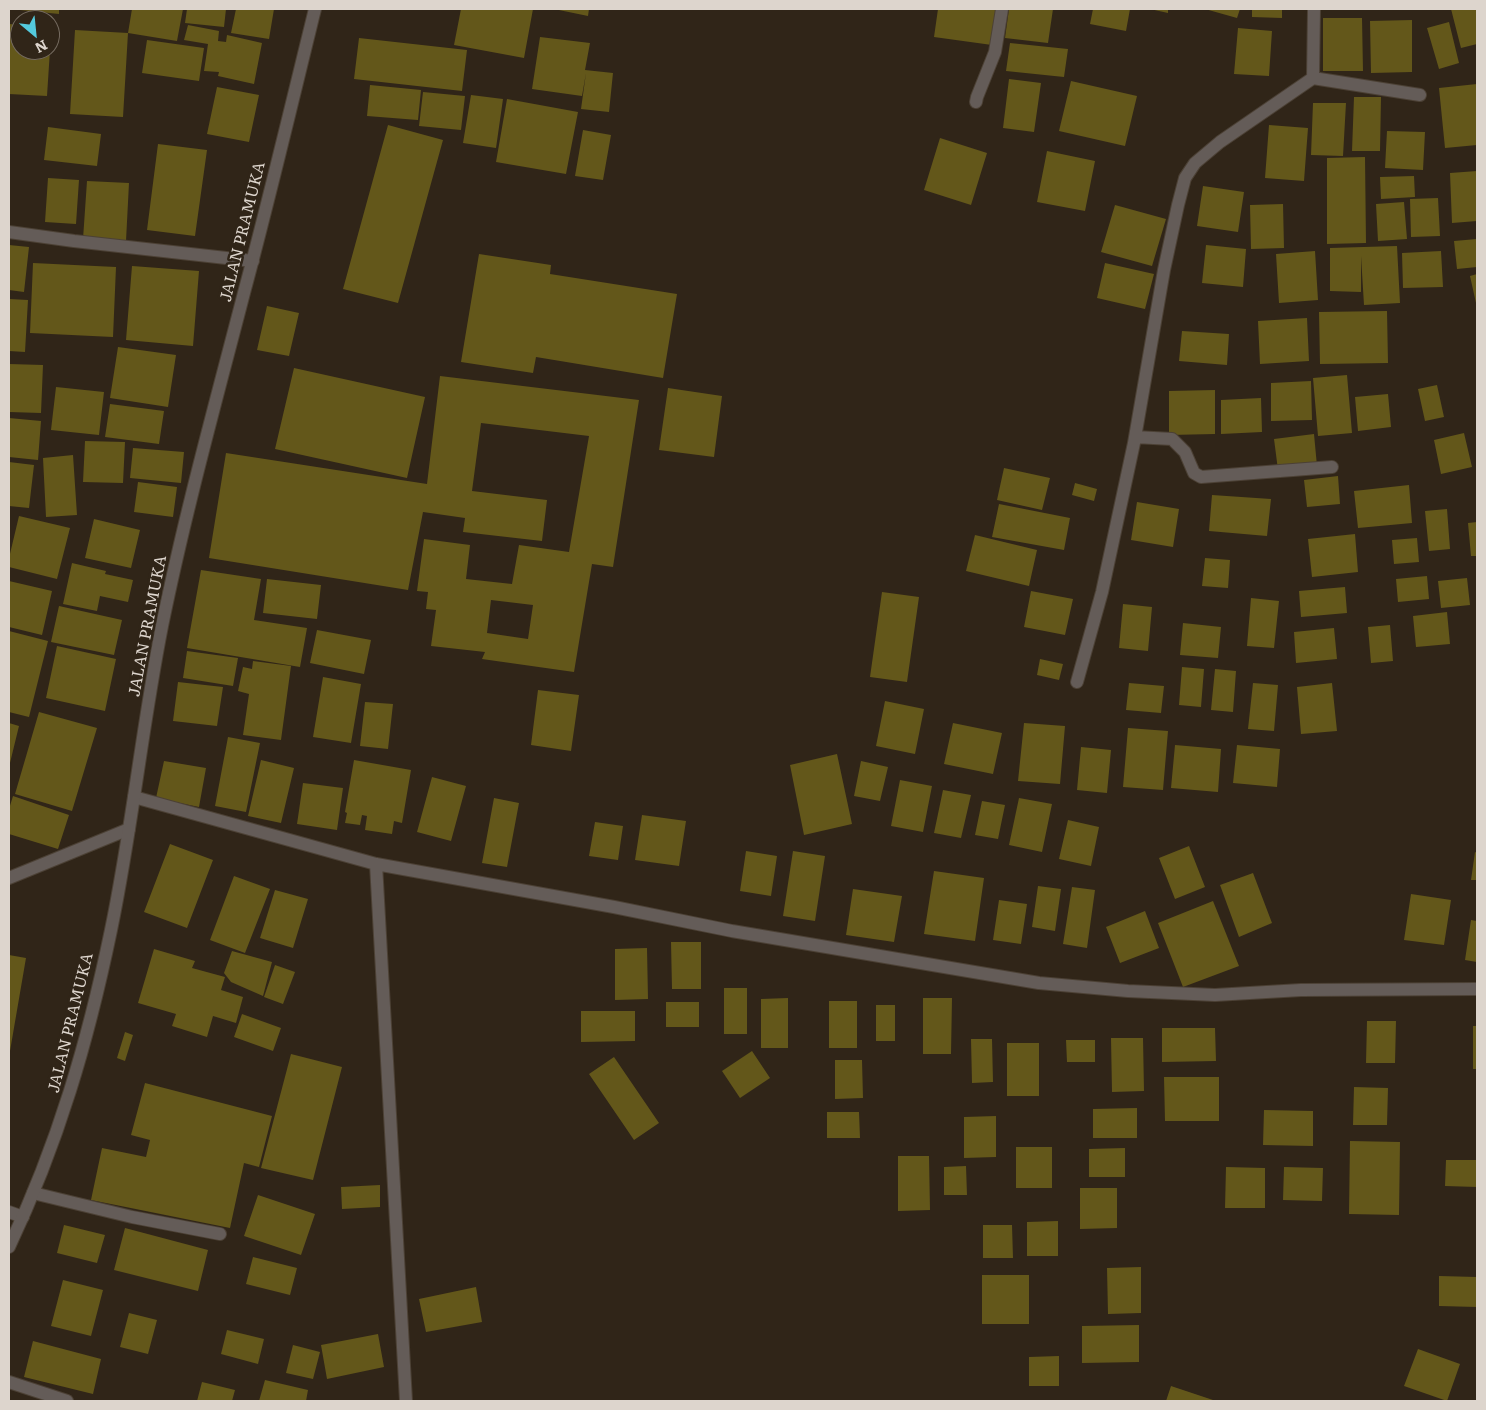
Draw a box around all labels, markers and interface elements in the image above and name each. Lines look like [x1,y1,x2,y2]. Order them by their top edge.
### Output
north arrow [10,10,60,60]
text: N [32,36,51,59]
street label: JALAN PRAMUKA [216,160,270,304]
street label: JALAN PRAMUKA [125,554,171,698]
street label: JALAN PRAMUKA [44,951,98,1095]

